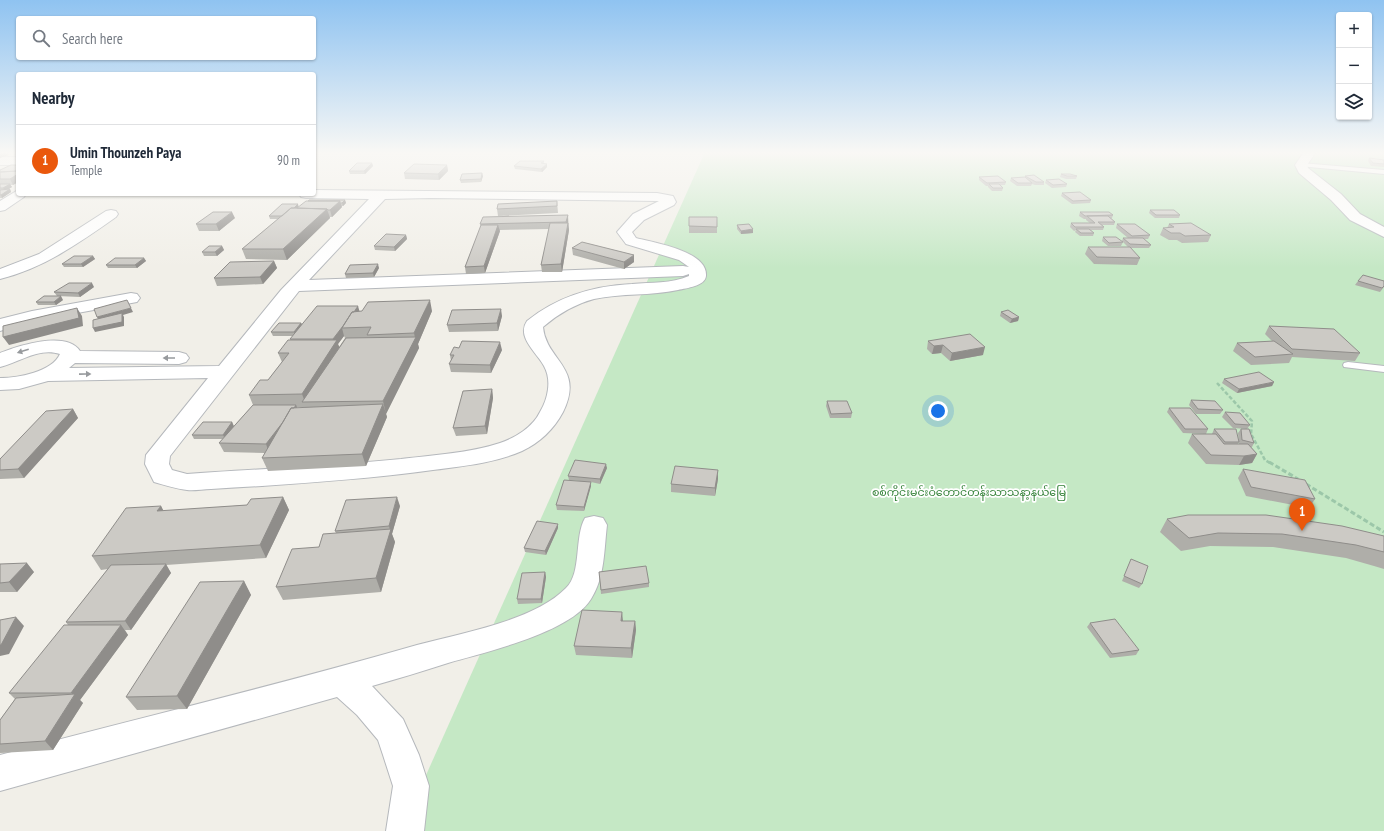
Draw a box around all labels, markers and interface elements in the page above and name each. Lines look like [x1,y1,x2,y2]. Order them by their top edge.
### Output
map controls [1336,12,1372,120]
button: + [1336,12,1372,48]
search box [16,16,316,60]
icon: search [30,27,52,49]
text: Search here [62,29,123,48]
button: − [1336,48,1372,84]
button: layers [1336,84,1372,120]
text: Nearby [32,87,75,109]
text: Umin Thounzeh Paya [70,143,181,162]
text: 1 [42,152,48,169]
text: 90 m [277,152,300,169]
text: Temple [70,162,102,179]
one-way arrow [17,348,29,354]
one-way arrow [162,355,175,361]
one-way arrow [79,371,92,377]
your location [928,401,948,421]
park label: စစ်ကိုင်းမင်းဝံတောင်တန်းသာသနာ့နယ်မြေ [872,485,1066,501]
pin: 1 [1289,498,1315,531]

